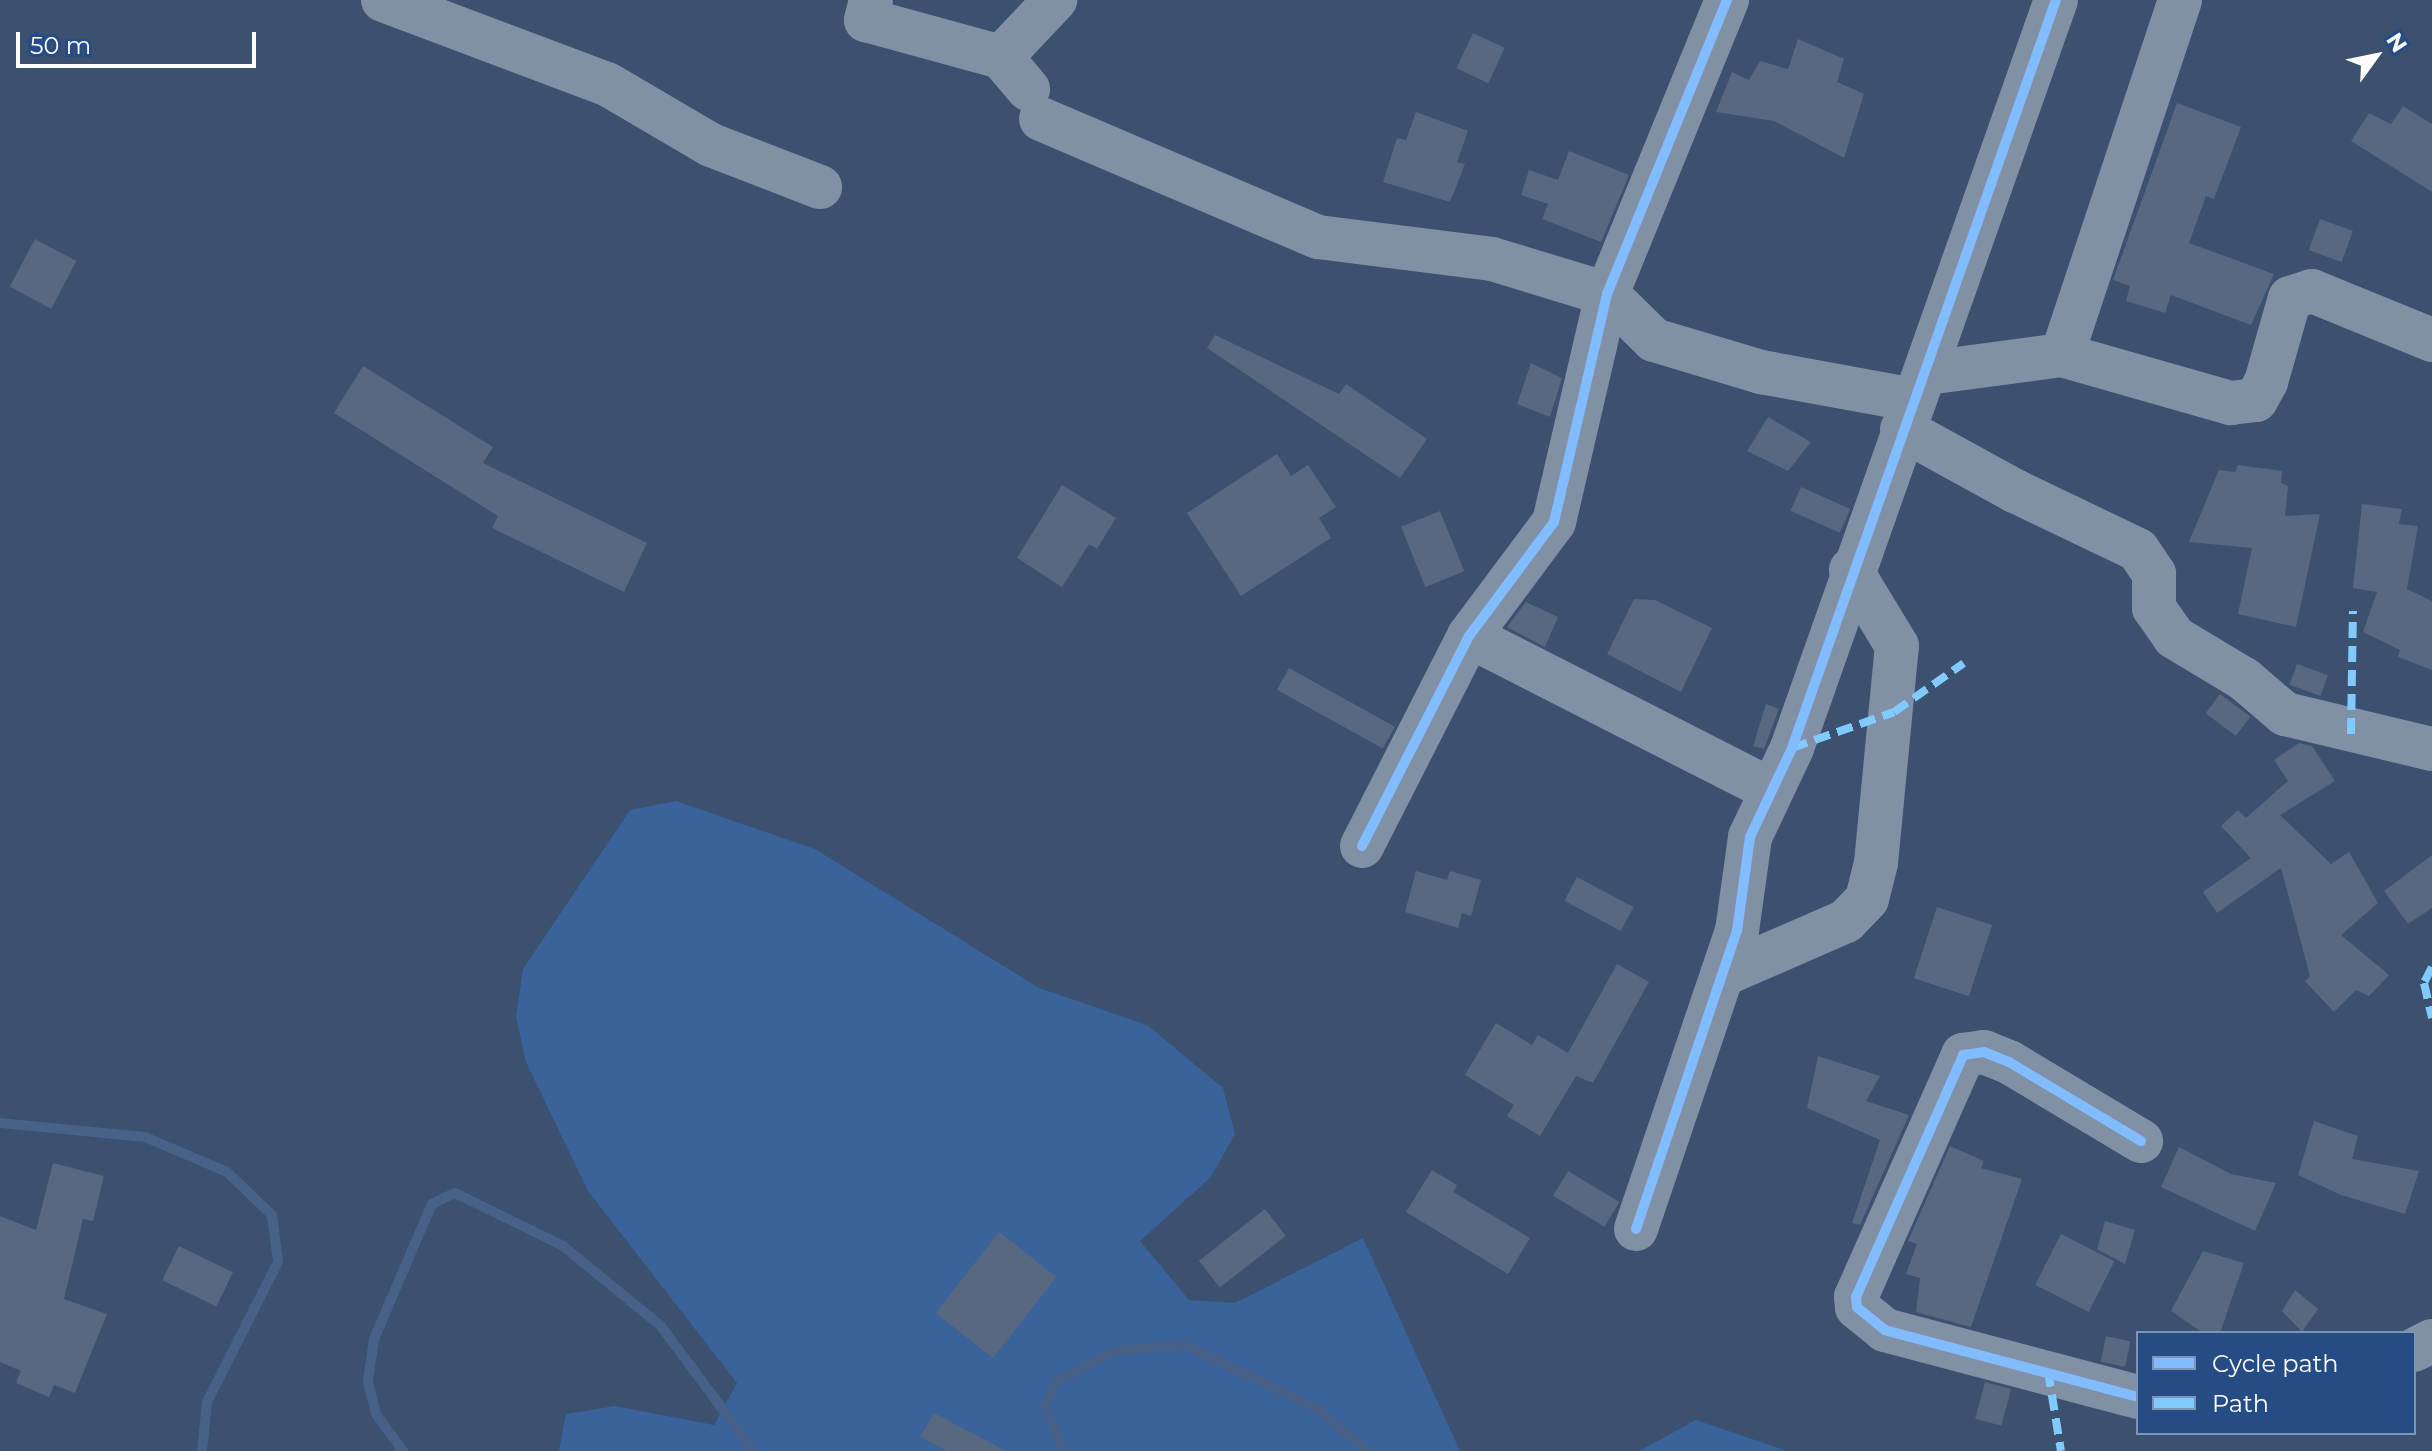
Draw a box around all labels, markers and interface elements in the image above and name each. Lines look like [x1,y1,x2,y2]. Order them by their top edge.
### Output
scale bar [20,16,260,66]
north arrow [2336,16,2416,96]
text: N [2380,28,2413,57]
text: 50 m [30,31,91,60]
legend [2136,1331,2416,1435]
text: Cycle path [2212,1349,2339,1378]
text: Path [2212,1389,2269,1418]

